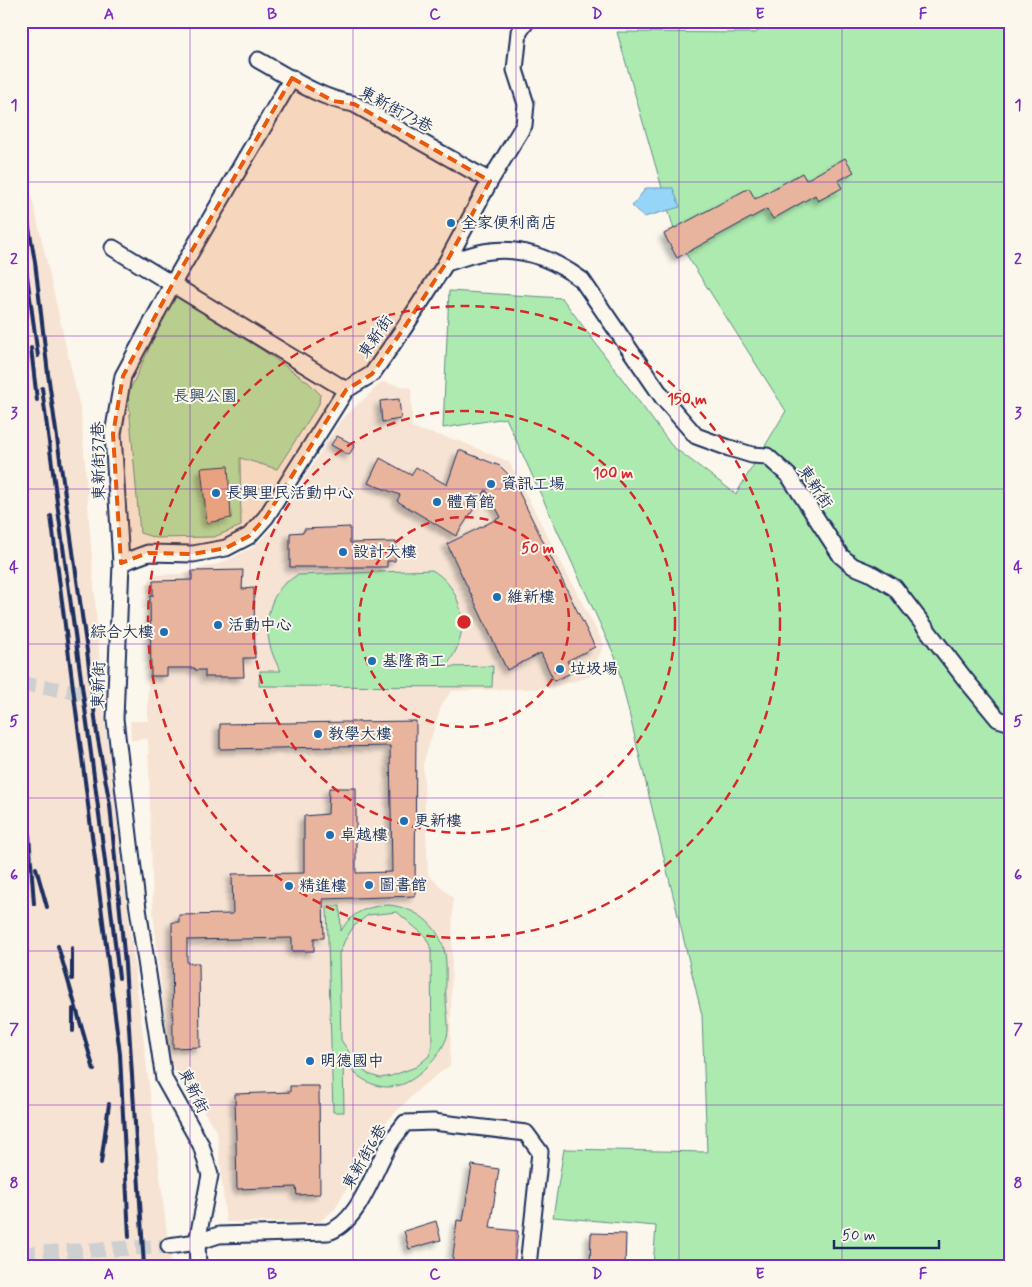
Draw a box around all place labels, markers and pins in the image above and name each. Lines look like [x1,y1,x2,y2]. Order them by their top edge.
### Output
place label: 全家便利商店 [461,213,557,234]
marker: 全家便利商店 [445,217,457,229]
place label: 資訊工場 [501,474,565,495]
marker: 資訊工場 [485,478,497,490]
place label: 長興里民活動中心 [226,483,354,504]
marker: 長興里民活動中心 [210,487,222,499]
place label: 體育館 [447,492,495,513]
marker: 體育館 [431,496,443,508]
place label: 設計大樓 [353,542,417,563]
marker: 設計大樓 [337,546,349,558]
place label: 維新樓 [507,587,555,608]
marker: 維新樓 [491,591,503,603]
centre of rings [455,613,473,631]
place label: 活動中心 [228,615,292,636]
marker: 活動中心 [212,619,224,631]
place label: 綜合大樓 [90,622,154,643]
marker: 綜合大樓 [158,626,170,638]
place label: 基隆商工 [382,651,446,672]
marker: 基隆商工 [366,655,378,667]
place label: 垃圾場 [570,659,618,680]
marker: 垃圾場 [554,663,566,675]
place label: 教學大樓 [328,724,392,745]
marker: 教學大樓 [312,728,324,740]
place label: 更新樓 [414,811,462,832]
marker: 更新樓 [398,815,410,827]
place label: 卓越樓 [340,825,388,846]
marker: 卓越樓 [324,829,336,841]
place label: 圖書館 [379,875,427,896]
place label: 精進樓 [299,876,347,897]
marker: 圖書館 [363,879,375,891]
marker: 精進樓 [283,880,295,892]
place label: 明德國中 [320,1051,384,1072]
marker: 明德國中 [304,1055,316,1067]

